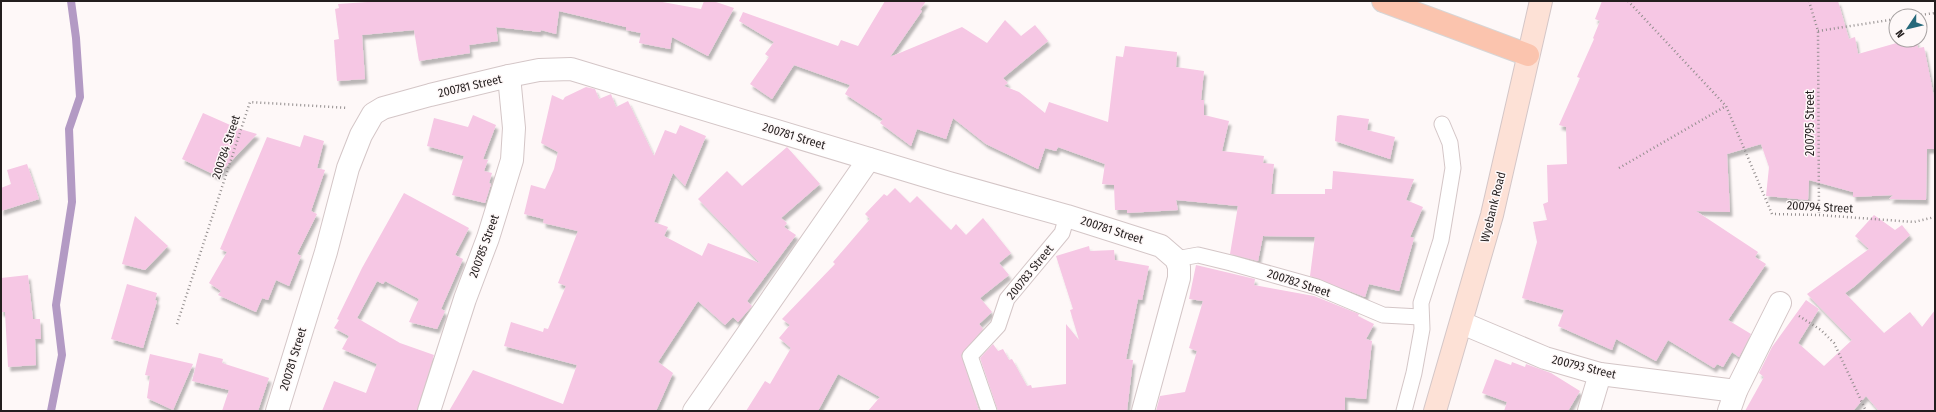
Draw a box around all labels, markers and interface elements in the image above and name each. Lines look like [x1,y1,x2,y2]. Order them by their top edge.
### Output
north arrow [1888,8,1928,48]
text: N [1893,27,1907,40]
street label: 200781 Street [437,72,503,100]
street label: 200795 Street [1803,90,1817,156]
street label: 200784 Street [209,113,243,181]
street label: 200781 Street [761,120,827,152]
street label: Wyebank Road [1477,170,1509,244]
street label: 200794 Street [1787,198,1853,216]
street label: 200785 Street [466,213,502,279]
street label: 200781 Street [1079,213,1145,247]
street label: 200783 Street [1004,242,1056,302]
street label: 200782 Street [1266,266,1332,300]
street label: 200781 Street [277,326,309,392]
street label: 200793 Street [1550,352,1618,382]

